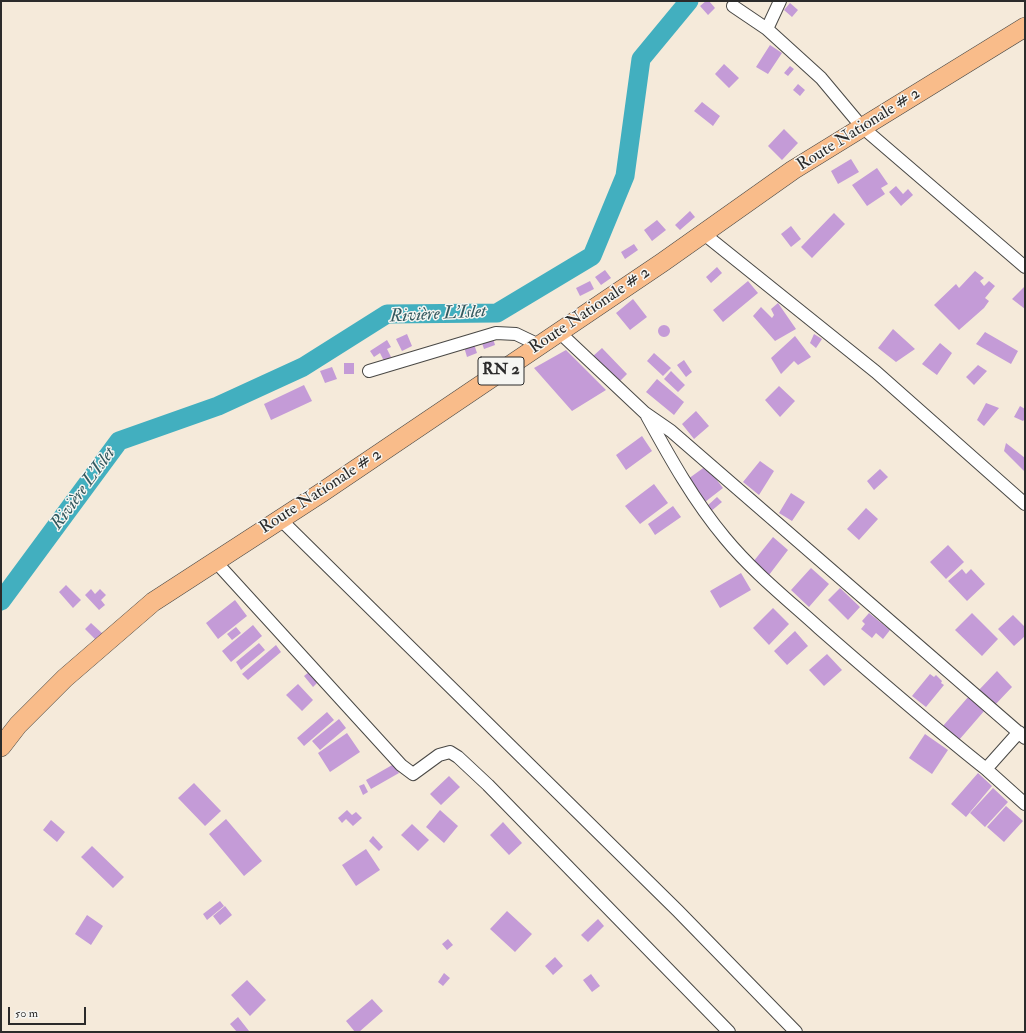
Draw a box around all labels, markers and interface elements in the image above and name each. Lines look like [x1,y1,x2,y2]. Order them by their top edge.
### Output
street label: Route Nationale # 2 [794,84,924,176]
street label: Route Nationale # 2 [526,263,654,359]
water label: Rivière L'Islet [389,302,487,328]
road number: RN 2 [478,357,524,385]
water label: Rivière L'Islet [47,444,121,534]
street label: Route Nationale # 2 [256,445,386,539]
scale bar [10,999,88,1025]
text: 50 m [15,1006,38,1021]

